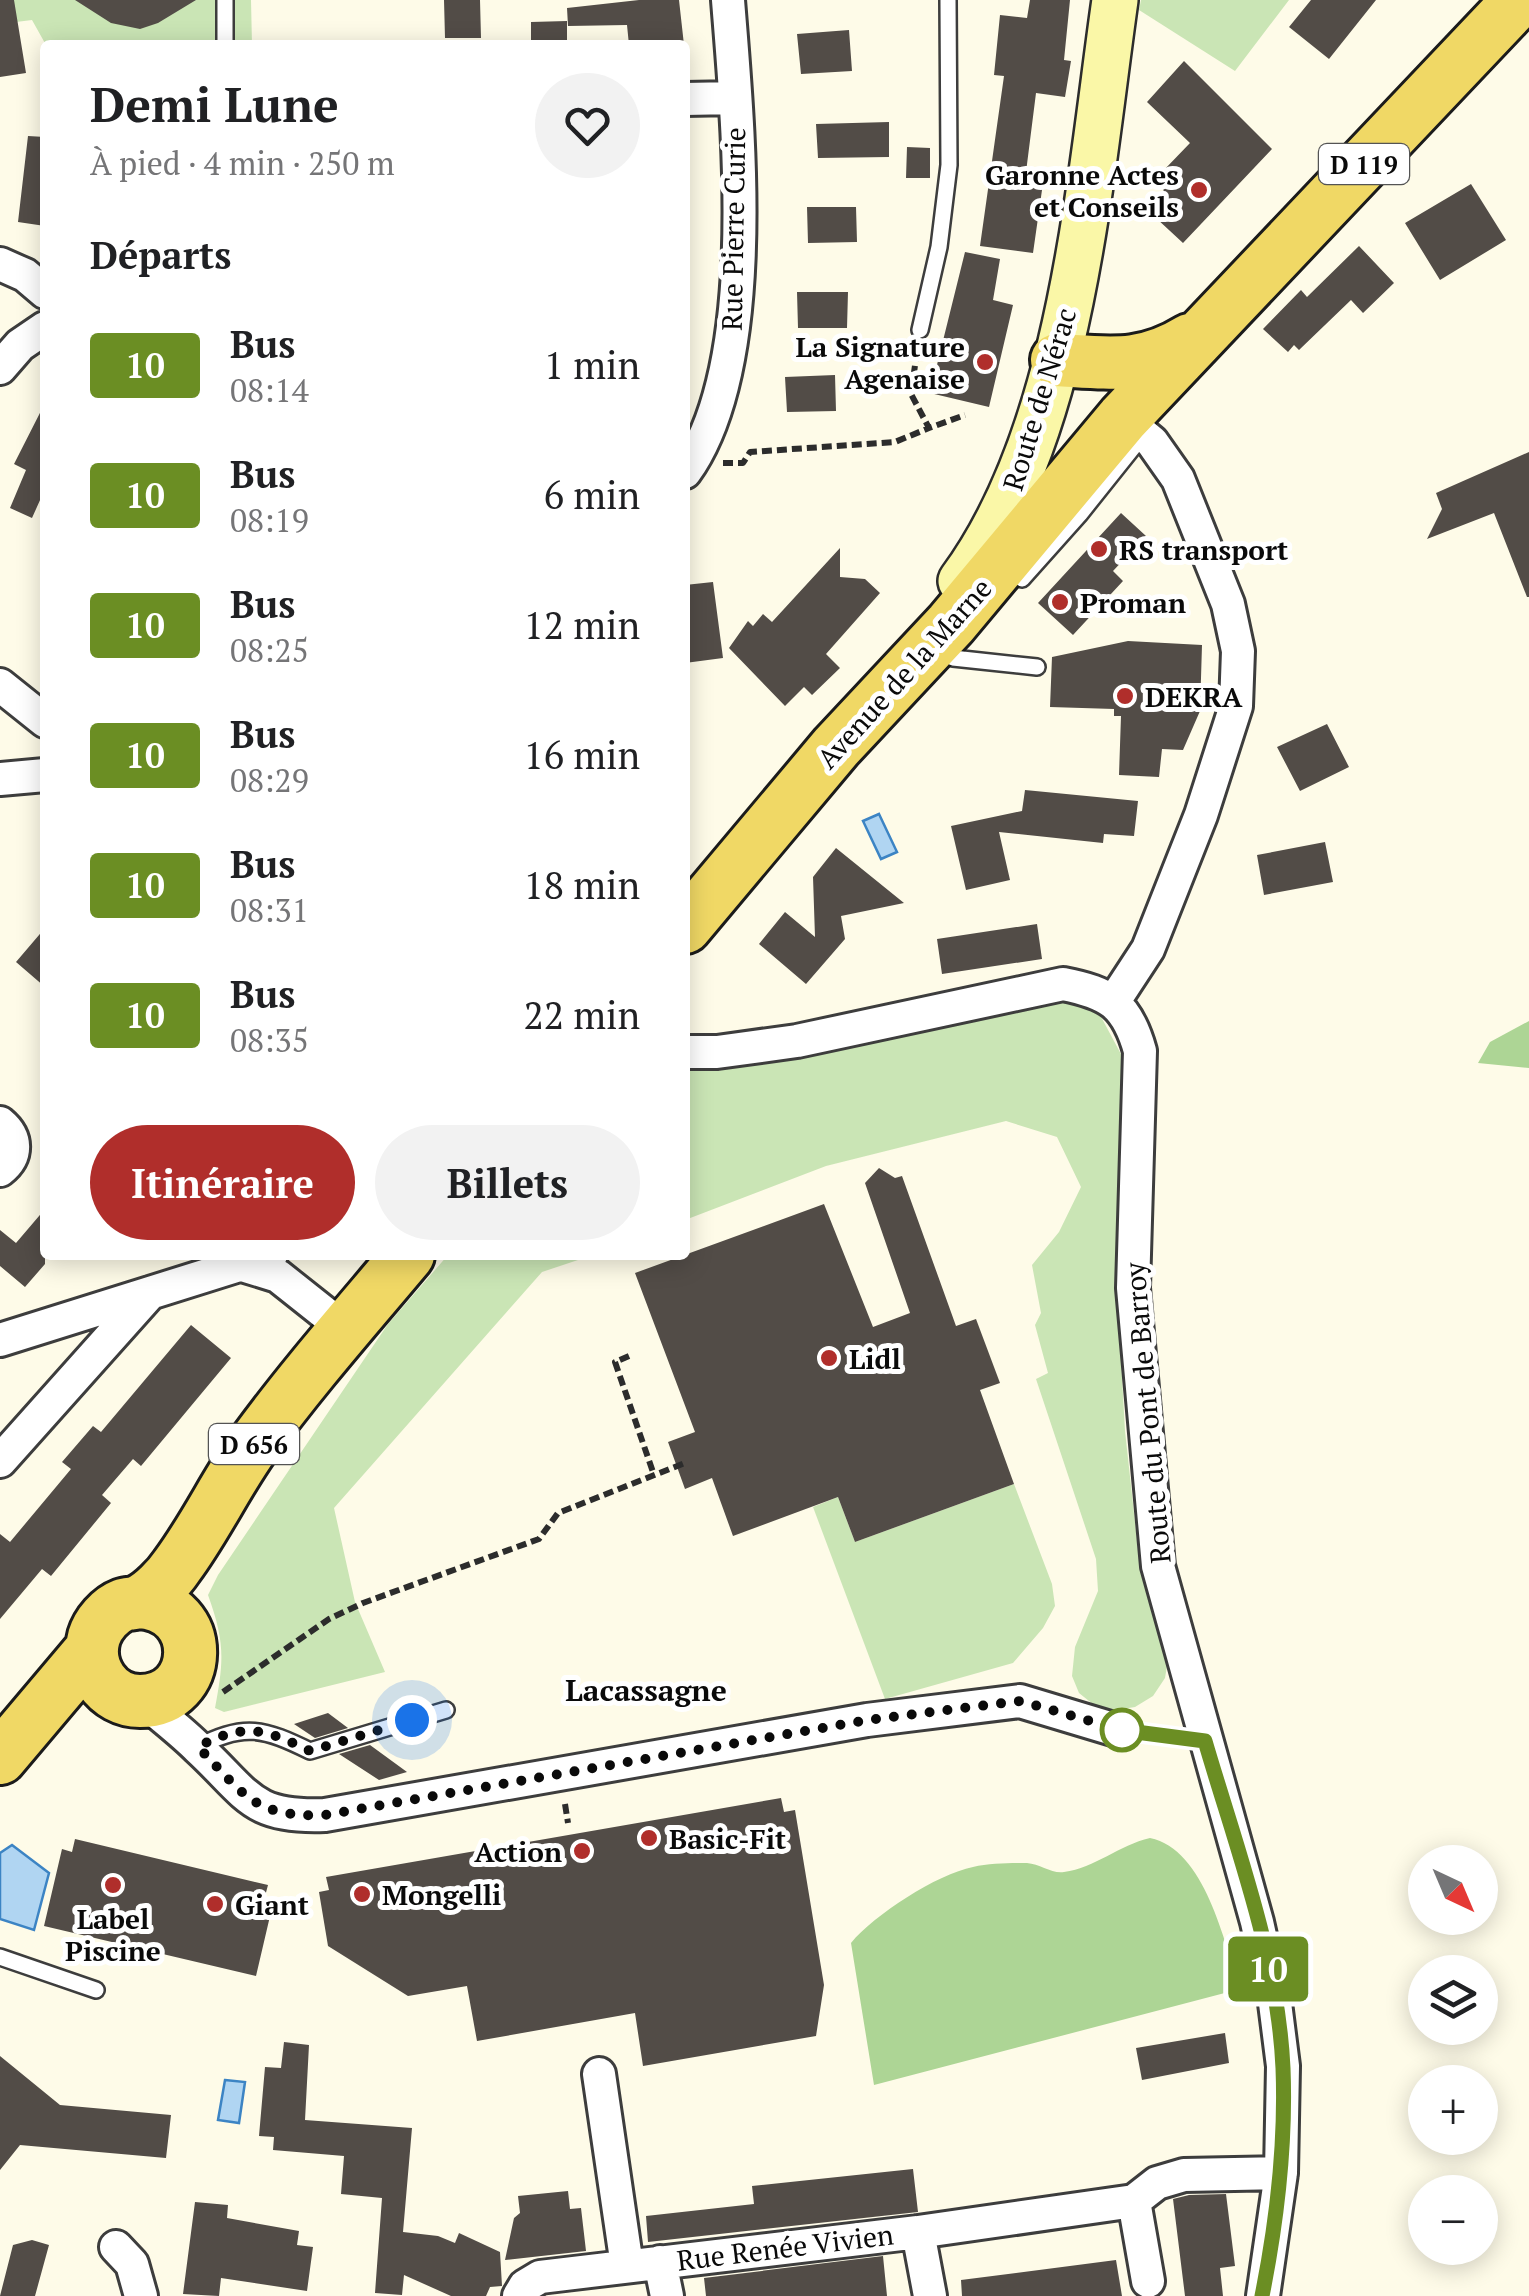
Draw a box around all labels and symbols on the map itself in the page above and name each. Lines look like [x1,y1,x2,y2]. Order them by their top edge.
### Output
street label: Rue Pierre Curie [713,127,753,331]
road number: D 119 [1319,144,1409,184]
place label: Garonne Actes et Conseils [985,156,1179,225]
marker: Garonne Actes et Conseils [1188,179,1210,201]
street label: Route de Nérac [994,303,1084,495]
place label: La Signature Agenaise [795,328,965,397]
marker: La Signature Agenaise [974,351,996,373]
place label: RS transport [1119,531,1288,568]
marker: RS transport [1088,538,1110,560]
street label: Avenue de la Marne [809,570,999,776]
place label: Proman [1080,584,1186,621]
marker: Proman [1049,591,1071,613]
place label: DEKRA [1145,678,1243,715]
marker: DEKRA [1114,685,1136,707]
street label: Route du Pont de Barroy [1115,1260,1179,1565]
place label: Lidl [849,1340,901,1377]
marker: Lidl [818,1347,840,1369]
road number: D 656 [209,1424,299,1464]
district label: Lacassagne [565,1670,727,1710]
your location [387,1695,437,1745]
unlabelled marker [1101,1709,1143,1751]
place label: Basic-Fit [669,1820,786,1857]
marker: Basic-Fit [638,1827,660,1849]
place label: Action [474,1833,562,1870]
marker: Action [571,1840,593,1862]
north arrow [1408,1845,1498,1935]
marker: Label Piscine [102,1874,124,1896]
place label: Mongelli [382,1876,501,1913]
marker: Mongelli [351,1883,373,1905]
place label: Giant [235,1886,309,1923]
marker: Giant [204,1893,226,1915]
place label: Label Piscine [65,1900,161,1969]
line badge: 10 [1223,1936,1313,2002]
street label: Rue Renée Vivien [675,2215,896,2279]

